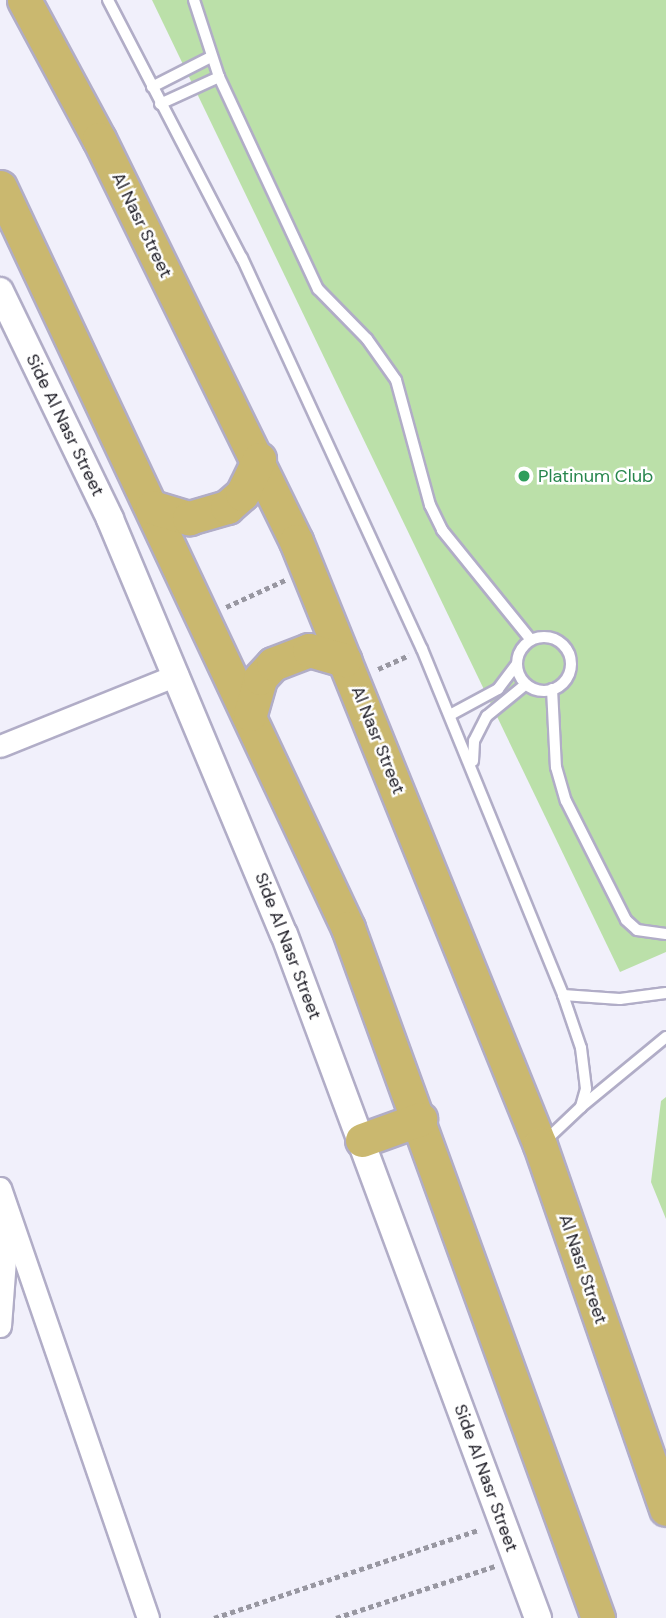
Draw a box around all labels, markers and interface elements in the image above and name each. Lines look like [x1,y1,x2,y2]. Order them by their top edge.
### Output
street label: Al Nasr Street [107,169,177,281]
street label: Side Al Nasr Street [21,350,109,500]
place label: Platinum Club [538,465,653,487]
marker: Platinum Club [516,468,532,484]
street label: Al Nasr Street [347,683,409,797]
street label: Side Al Nasr Street [250,870,326,1022]
street label: Al Nasr Street [554,1211,612,1327]
street label: Side Al Nasr Street [449,1401,523,1555]

